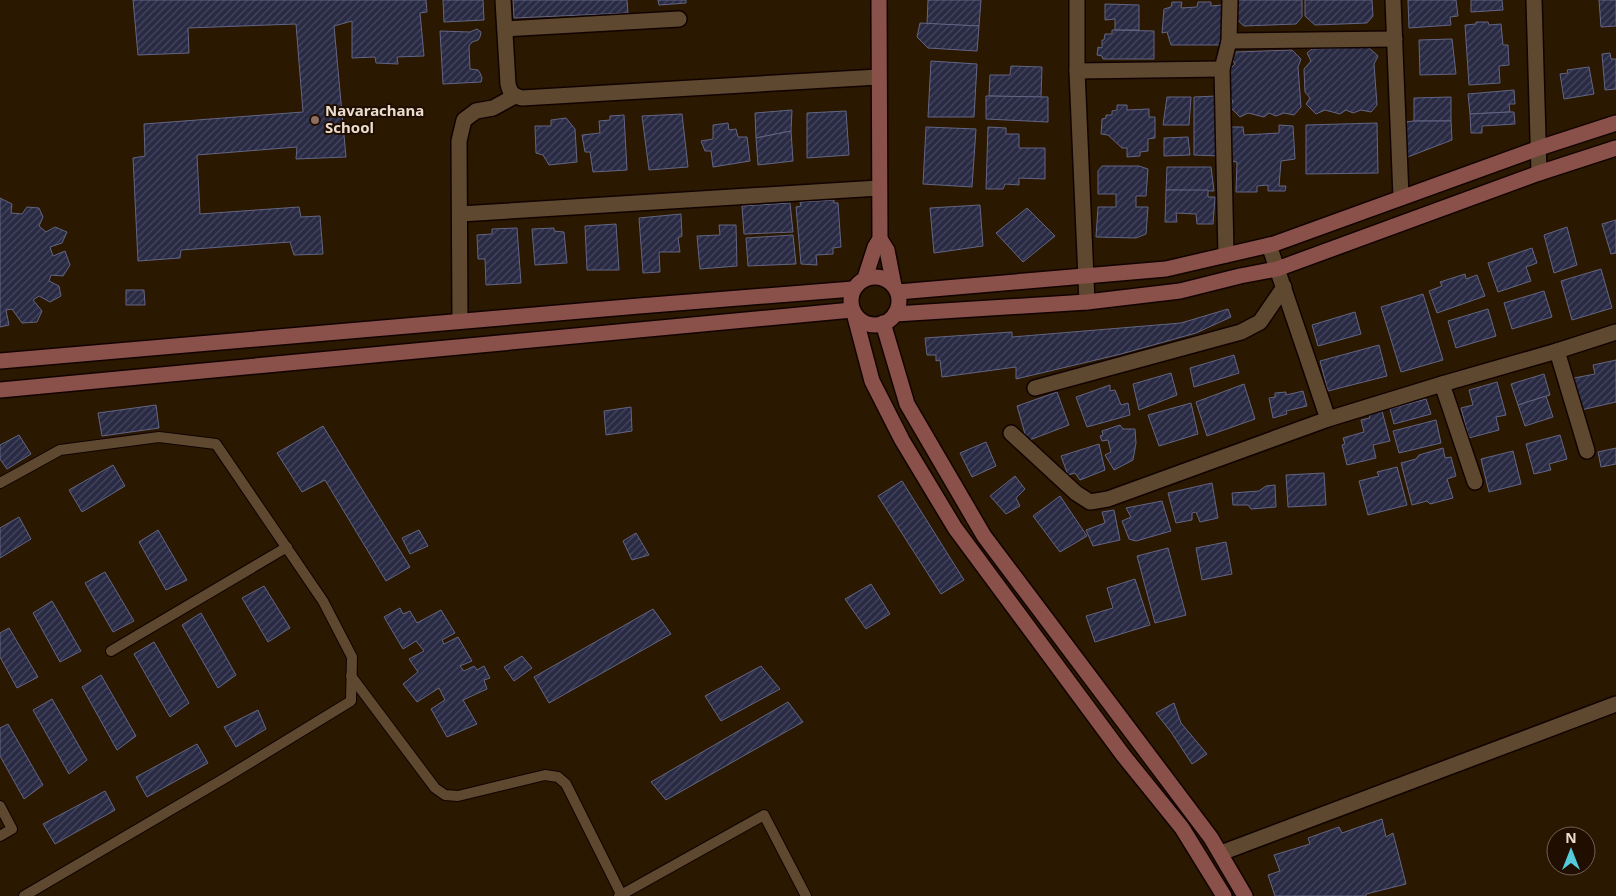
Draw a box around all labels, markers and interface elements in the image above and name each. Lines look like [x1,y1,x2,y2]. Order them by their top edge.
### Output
place label: Navarachana School [325,100,424,137]
marker: Navarachana School [309,114,321,126]
north arrow [1546,826,1596,876]
text: N [1565,828,1577,847]

